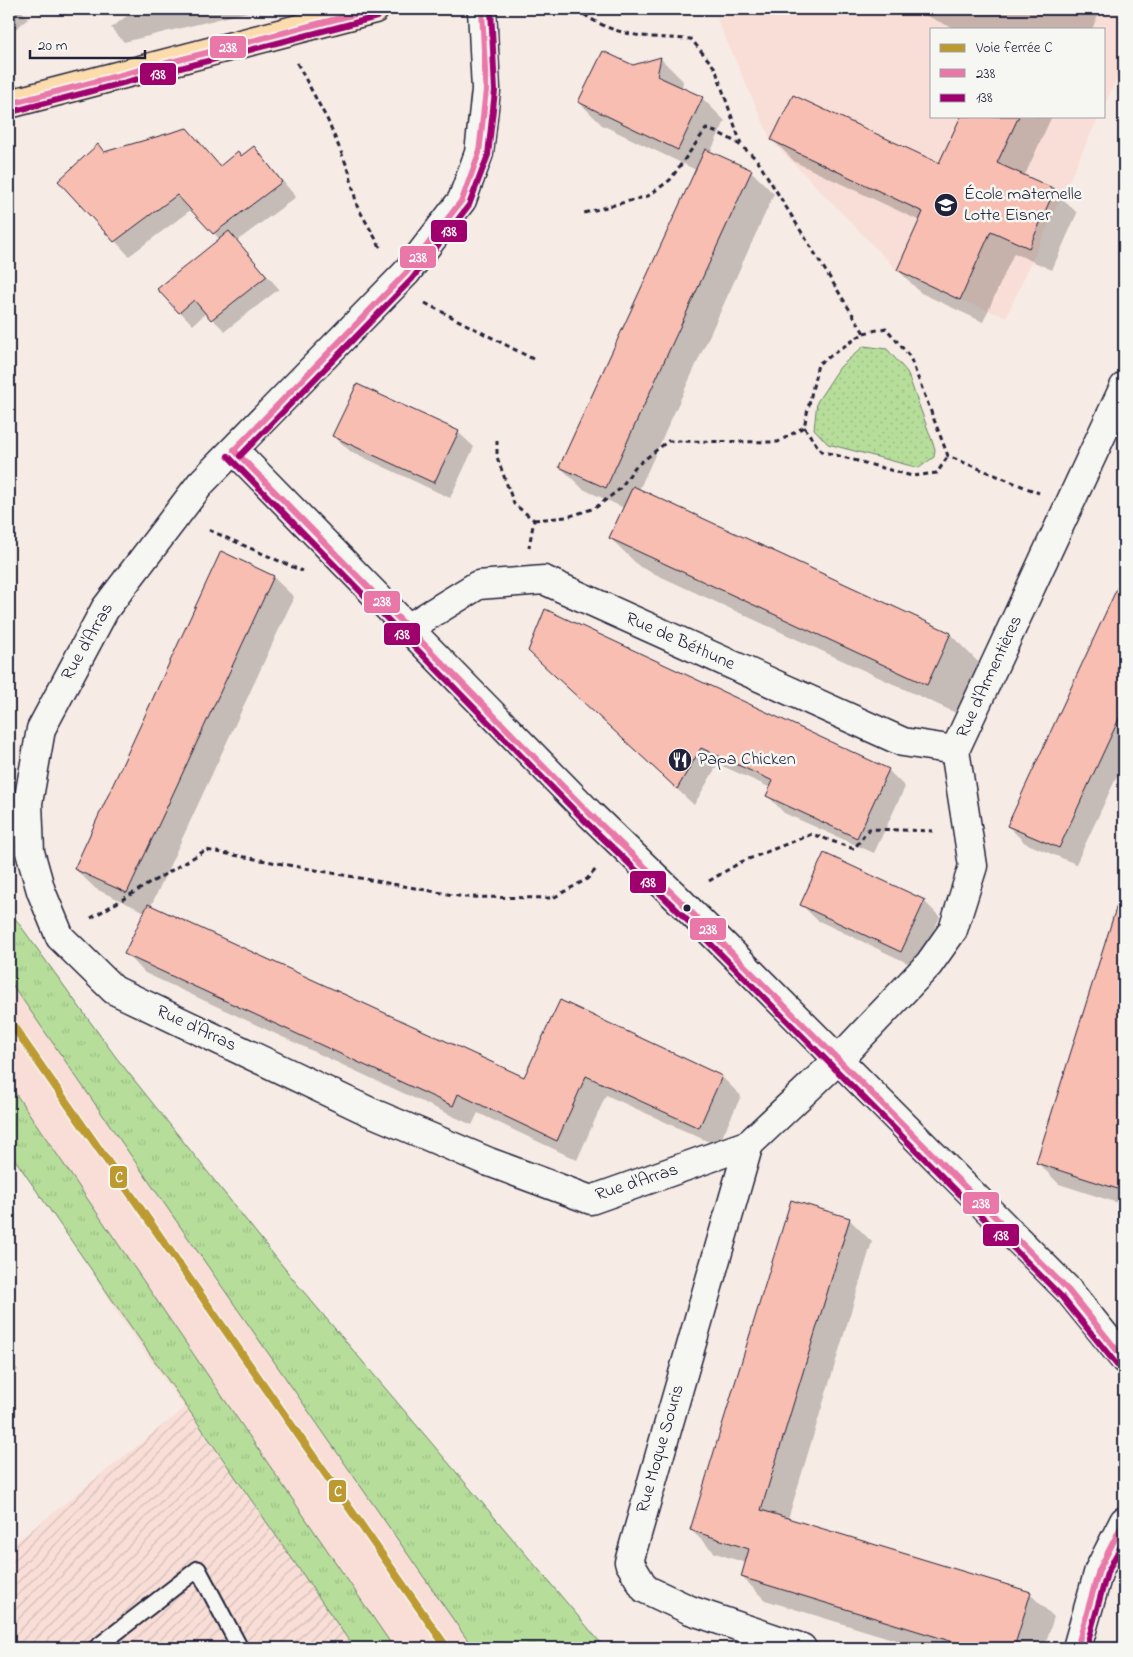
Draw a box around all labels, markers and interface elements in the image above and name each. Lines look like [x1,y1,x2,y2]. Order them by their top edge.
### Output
scale bar [30,28,145,60]
legend [930,28,1106,118]
text: 20 m [38,35,68,57]
line badge: 238 [209,35,247,59]
text: Voie ferrée C [975,37,1052,59]
text: 238 [218,38,238,59]
line badge: 138 [139,62,177,86]
text: 238 [976,63,996,85]
text: 138 [150,65,166,86]
text: 138 [976,87,993,109]
place label: École maternelle Lotte Eisner [964,182,1083,229]
school or university icon: École maternelle Lotte Eisner [933,192,959,218]
line badge: 138 [430,219,468,243]
text: 138 [441,222,457,243]
line badge: 238 [399,245,437,269]
text: 238 [408,248,428,269]
line badge: 238 [363,590,401,614]
text: 238 [372,592,392,613]
street label: Rue d'Arras [55,598,121,686]
street label: Rue de Béthune [621,606,740,678]
street label: Rue d'Armentières [950,611,1030,743]
line badge: 138 [383,622,421,646]
text: 138 [394,625,410,646]
restaurant icon: Papa Chicken [667,747,693,773]
place label: Papa Chicken [698,747,796,773]
line badge: 138 [629,870,667,894]
text: 138 [640,873,656,894]
unlabelled marker [682,903,692,913]
line badge: 238 [689,917,727,941]
text: 238 [698,920,718,941]
street label: Rue d'Arras [152,999,240,1059]
street label: Rue d'Arras [592,1157,682,1209]
line badge: C [109,1165,128,1189]
text: C [115,1168,123,1189]
line badge: 238 [962,1191,1000,1215]
text: 238 [971,1194,991,1215]
line badge: 138 [982,1223,1020,1247]
text: 138 [993,1226,1009,1247]
street label: Rue Moque Souris [630,1382,692,1516]
line badge: C [328,1479,347,1503]
text: C [334,1482,342,1503]

